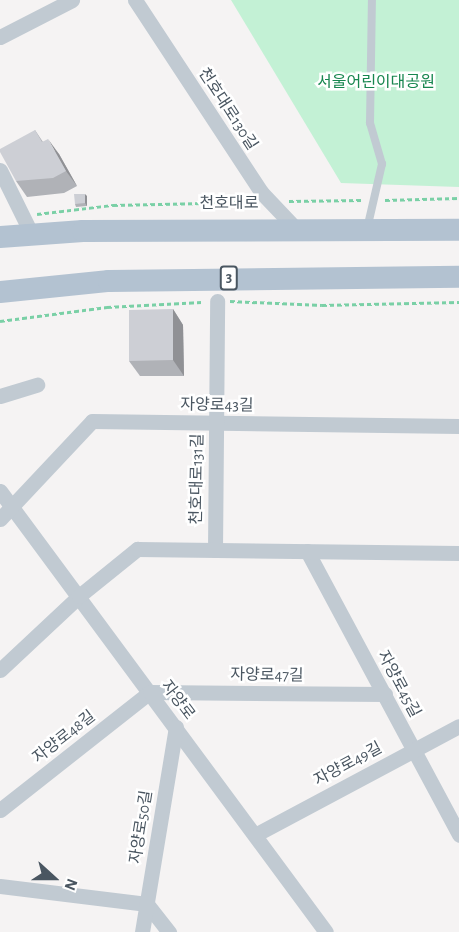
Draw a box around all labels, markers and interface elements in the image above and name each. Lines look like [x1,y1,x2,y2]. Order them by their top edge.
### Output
street label: 천호대로130길 [194,64,262,154]
park label: 서울어린이대공원 [317,72,435,92]
street label: 천호대로 [200,193,258,213]
road number: 3 [218,266,240,290]
street label: 자양로43길 [180,395,254,415]
street label: 천호대로131길 [187,433,207,525]
street label: 자양로45길 [373,647,425,721]
street label: 자양로47길 [230,665,304,685]
street label: 자양로 [157,677,199,723]
street label: 자양로48길 [29,707,99,767]
street label: 자양로49길 [311,738,385,790]
street label: 자양로50길 [126,789,156,865]
north arrow [24,848,84,908]
text: N [61,876,80,893]

